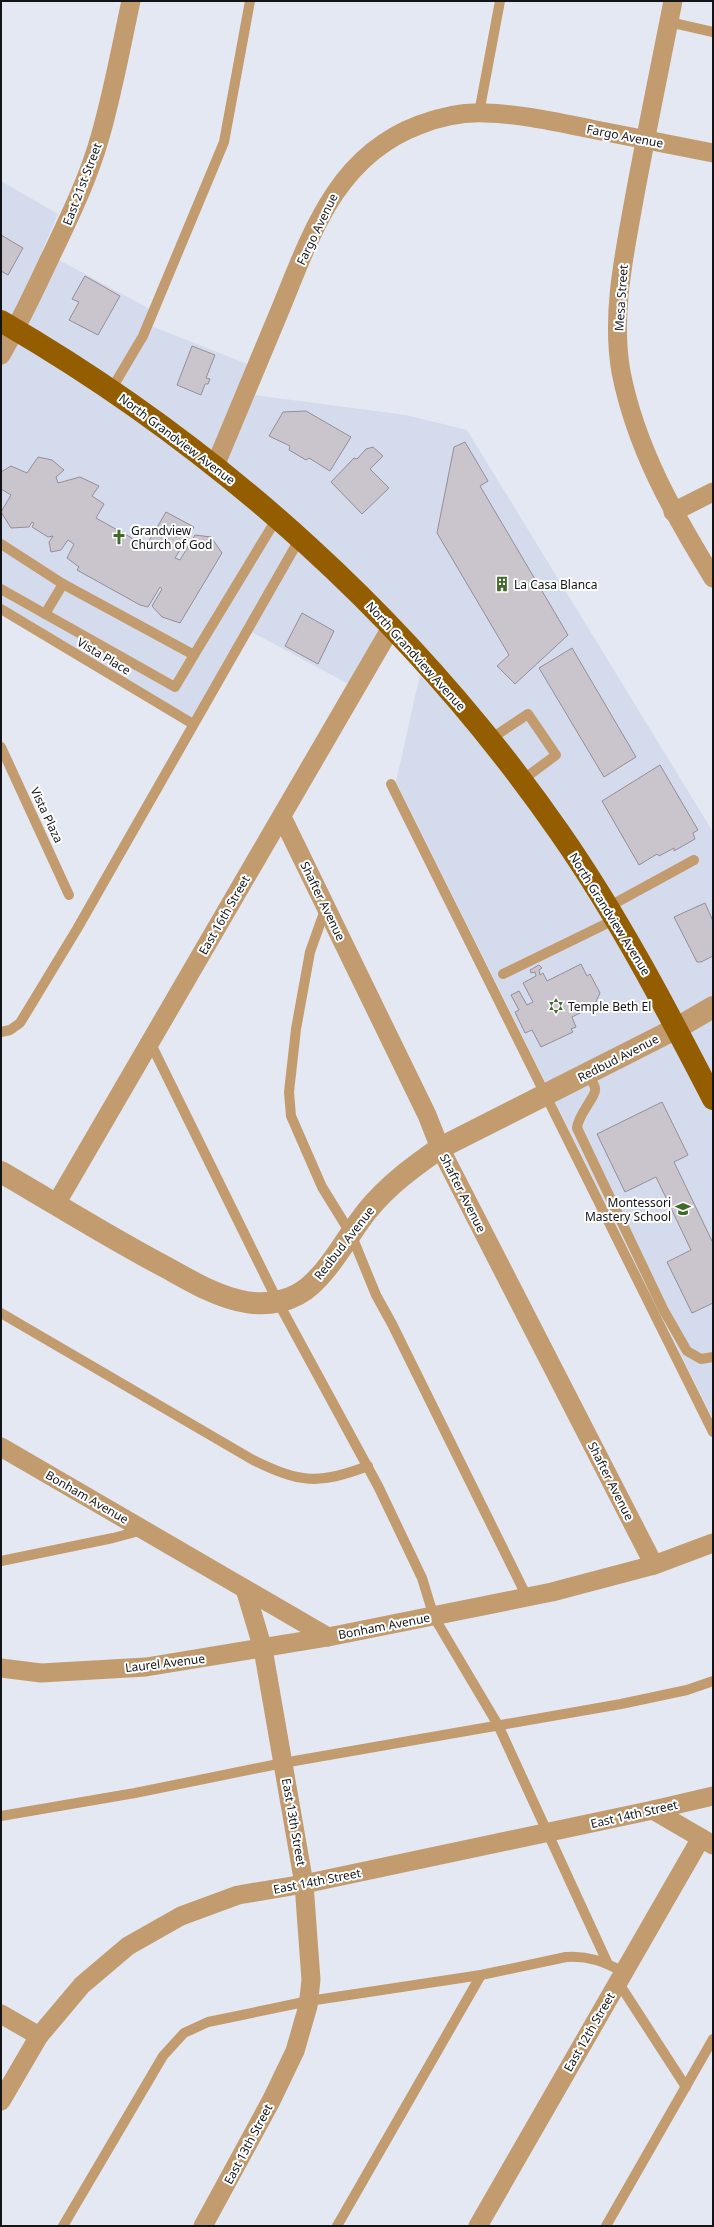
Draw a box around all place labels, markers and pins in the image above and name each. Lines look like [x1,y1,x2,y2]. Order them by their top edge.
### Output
place label: Grandview Church of God [131,522,212,553]
church icon: Grandview Church of God [110,528,128,546]
building icon: La Casa Blanca [493,575,511,593]
place label: La Casa Blanca [514,576,598,593]
synagogue icon: Temple Beth El [547,997,565,1015]
place label: Temple Beth El [568,998,651,1015]
place label: Montessori Mastery School [585,1194,671,1225]
school or university icon: Montessori Mastery School [674,1200,692,1218]

